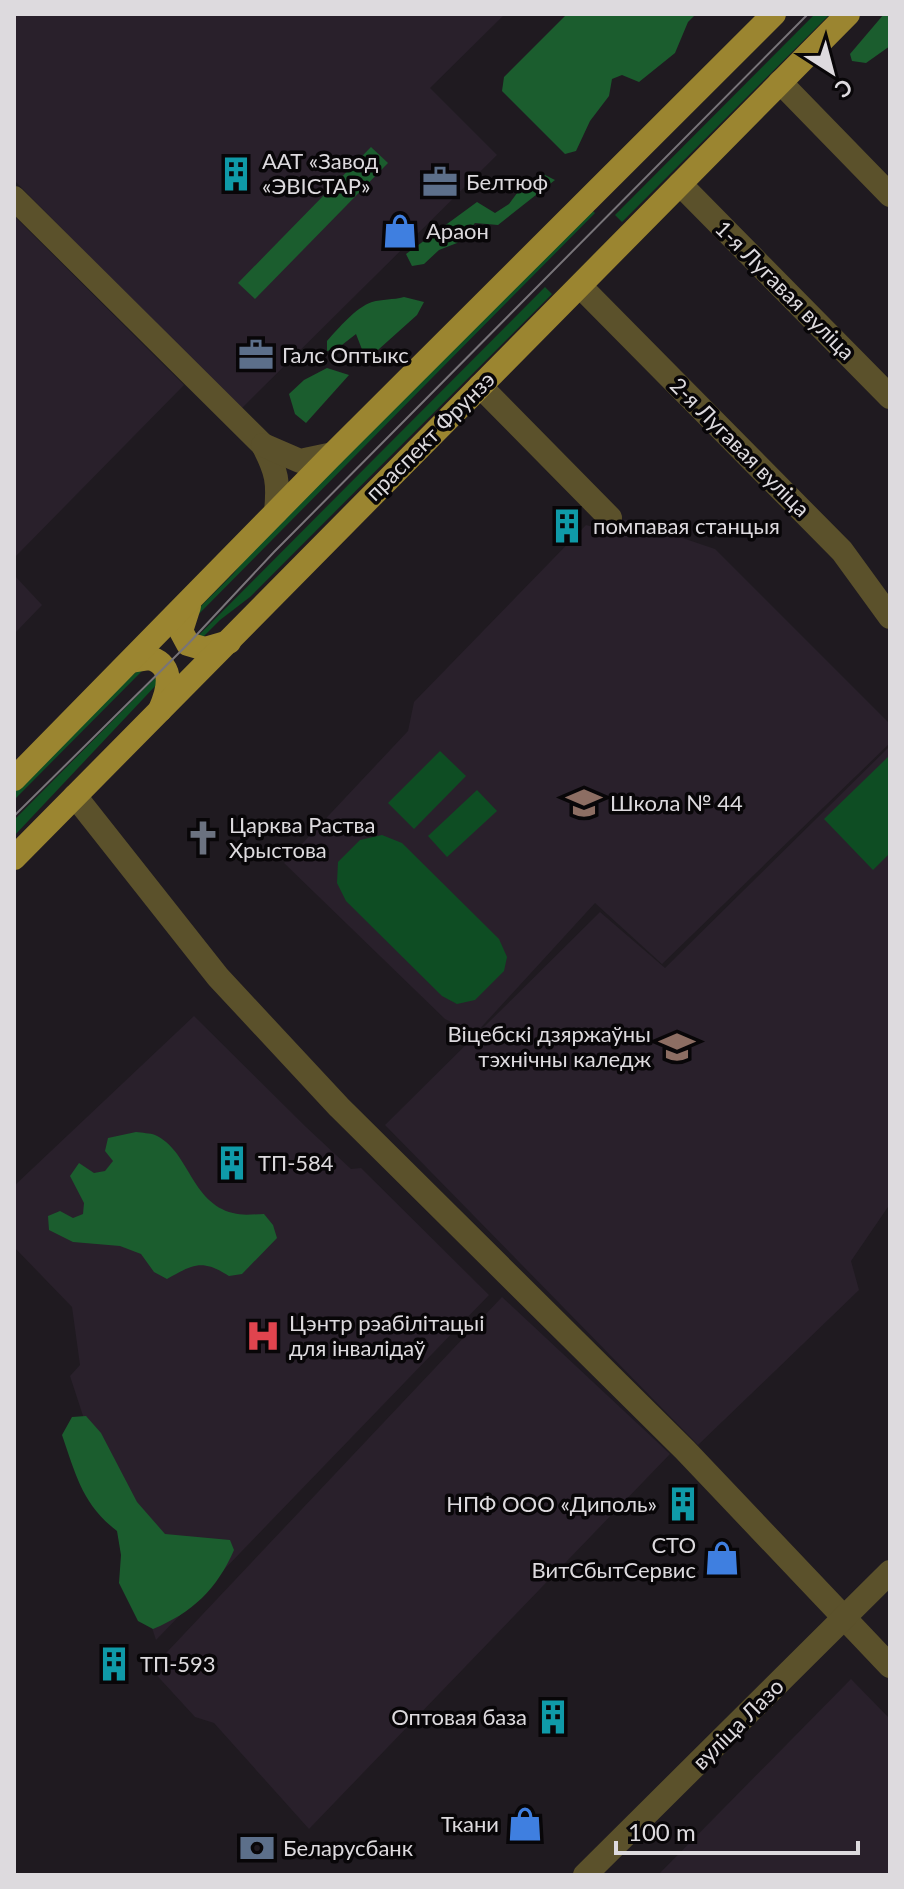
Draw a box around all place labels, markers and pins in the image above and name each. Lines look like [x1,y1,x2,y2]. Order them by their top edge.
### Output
place label: ААТ «Завод «ЭВІСТАР» [262,147,379,199]
building icon: ААТ «Завод «ЭВІСТАР» [217,155,255,193]
office icon: Белтюф [421,163,459,201]
place label: Белтюф [466,168,548,195]
shop icon: Араон [381,212,419,250]
place label: Араон [426,217,489,244]
office icon: Галс Оптыкс [237,336,275,374]
place label: Галс Оптыкс [282,341,409,368]
building icon: помпавая станцыя [548,507,586,545]
place label: помпавая станцыя [593,512,780,539]
school or university icon: Школа № 44 [565,784,603,822]
place label: Школа № 44 [610,789,743,816]
place label: Царква Раства Хрыстова [229,811,375,863]
church icon: Царква Раства Хрыстова [184,819,222,857]
place label: Віцебскі дзяржаўны тэхнічны каледж [448,1020,652,1072]
school or university icon: Віцебскі дзяржаўны тэхнічны каледж [658,1028,696,1066]
building icon: ТП-584 [213,1144,251,1182]
place label: ТП-584 [258,1149,334,1176]
place label: Цэнтр рэабілітацыі для інвалідаў [289,1309,485,1361]
hospital icon: Цэнтр рэабілітацыі для інвалідаў [244,1317,282,1355]
building icon: НПФ ООО «Диполь» [664,1485,702,1523]
place label: НПФ ООО «Диполь» [446,1490,657,1517]
place label: СТО ВитСбытСервис [532,1531,696,1583]
shop icon: СТО ВитСбытСервис [703,1539,741,1577]
building icon: ТП-593 [95,1645,133,1683]
place label: ТП-593 [140,1650,216,1677]
building icon: Оптовая база [534,1698,572,1736]
place label: Оптовая база [391,1703,527,1730]
shop icon: Ткани [506,1805,544,1843]
place label: Ткани [441,1810,499,1837]
bank icon: Беларусбанк [238,1829,276,1867]
place label: Беларусбанк [283,1834,414,1861]

